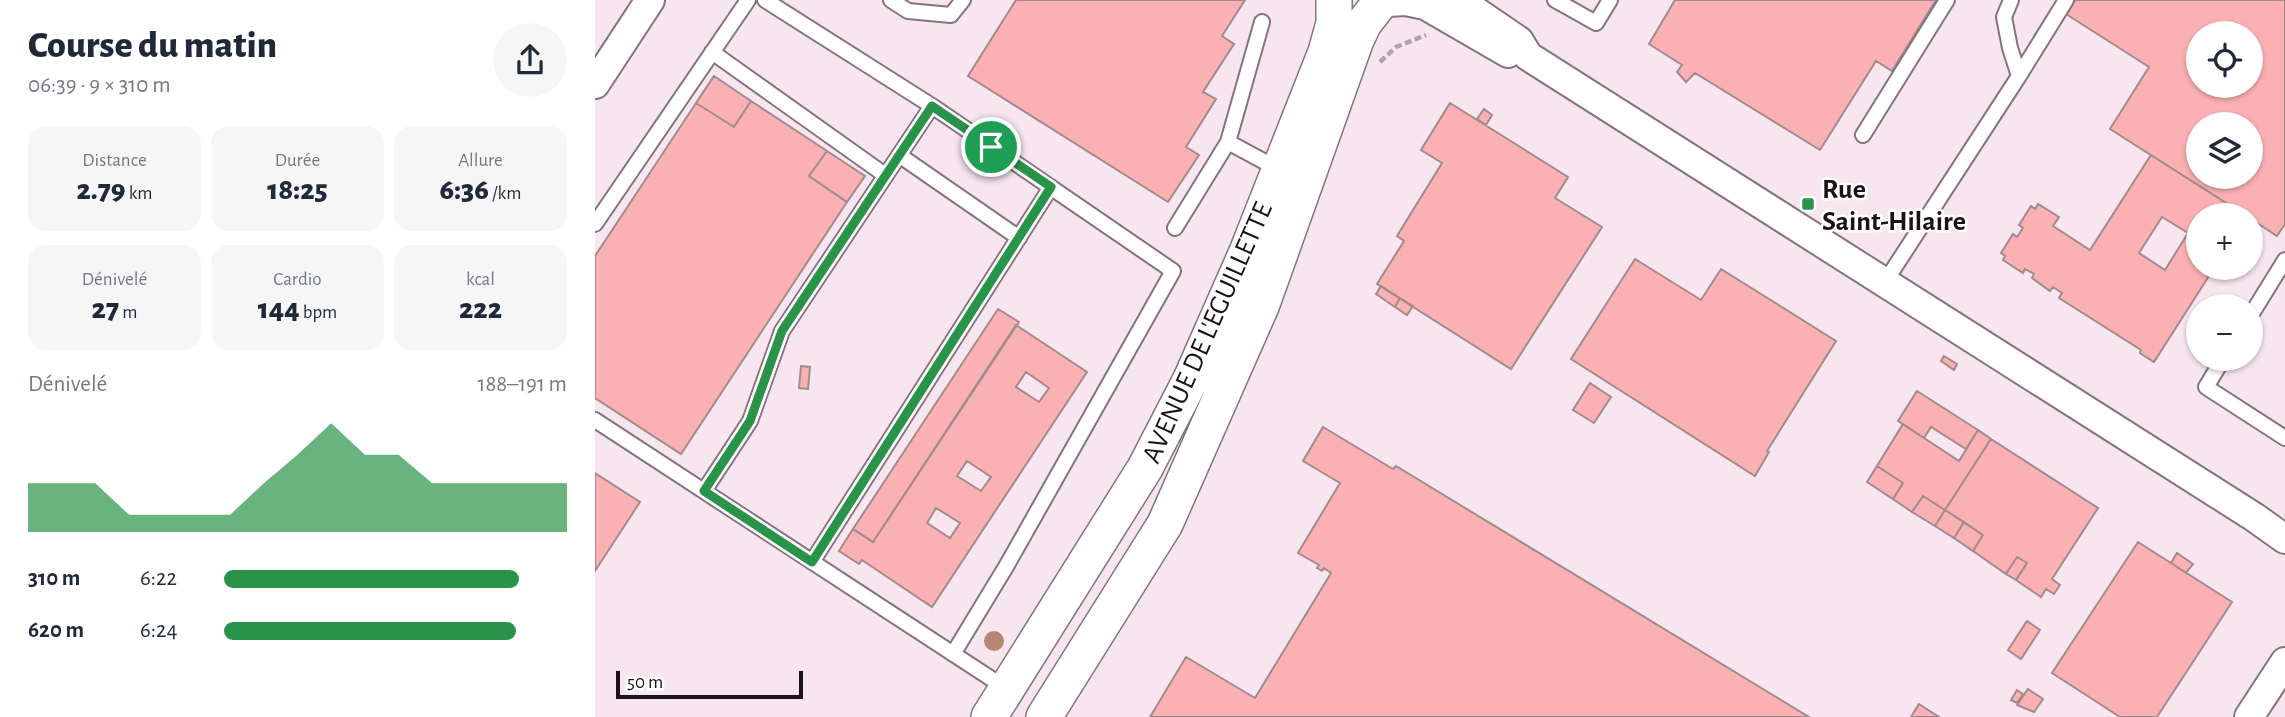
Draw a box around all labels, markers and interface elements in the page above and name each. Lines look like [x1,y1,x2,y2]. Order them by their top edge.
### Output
map controls [2186,21,2263,371]
button: locate [2186,21,2263,98]
button: share [493,23,567,97]
text: Course du matin [28,27,277,65]
text: 06:39 · 9 × 310 m [28,74,171,97]
button: layers [2186,112,2263,189]
pin [961,117,1021,177]
icon: arrive [972,128,1010,166]
text: Distance [82,151,147,170]
text: Durée [275,151,320,170]
text: Allure [458,151,503,170]
text: 2.79 [76,175,126,205]
text: 18:25 [267,175,328,205]
text: 6:36 [440,175,489,205]
place label: Rue Saint-Hilaire [1822,176,1966,236]
text: km [126,184,153,203]
text: /km [489,184,521,203]
marker: Rue Saint-Hilaire [1800,196,1816,212]
street label: AVENUE DE L'EGUILLETTE [1138,198,1278,467]
button: + [2186,203,2263,280]
text: Dénivelé [82,270,147,289]
text: Cardio [273,270,322,289]
text: kcal [466,270,495,289]
text: 27 [92,294,119,324]
text: 144 [258,294,300,324]
text: 222 [459,294,502,324]
button: − [2186,294,2263,371]
text: m [119,303,137,322]
text: bpm [300,303,337,322]
text: Dénivelé [28,373,107,396]
text: 188–191 m [478,373,567,396]
text: 310 m [28,567,80,590]
text: 6:22 [140,567,177,590]
text: 620 m [28,619,84,642]
text: 6:24 [140,619,178,642]
scale bar [616,668,803,700]
text: 50 m [627,673,663,692]

